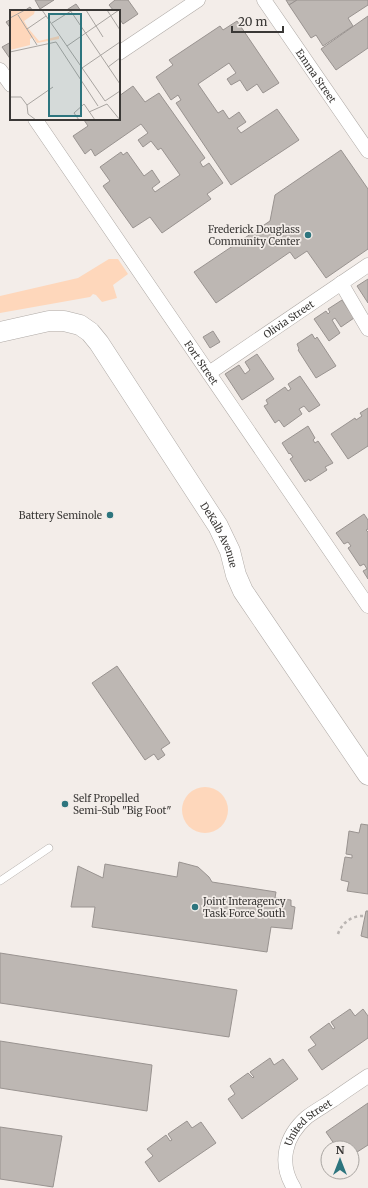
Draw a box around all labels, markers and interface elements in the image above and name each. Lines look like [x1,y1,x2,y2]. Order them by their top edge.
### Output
scale bar [232,8,283,34]
inset map [10,10,120,120]
text: 20 m [238,14,267,29]
street label: Emma Street [293,46,339,105]
place label: Frederick Douglass Community Center [208,223,300,248]
marker: Frederick Douglass Community Center [303,230,313,240]
street label: Olivia Street [260,297,316,341]
street label: Fort Street [182,338,221,387]
street label: DeKalb Avenue [198,499,240,569]
place label: Battery Seminole [19,509,102,522]
marker: Battery Seminole [105,510,115,520]
place label: Self Propelled Semi-Sub "Big Foot" [73,792,171,817]
marker: Self Propelled Semi-Sub "Big Foot" [60,799,70,809]
place label: Joint Interagency Task Force South [202,895,286,920]
marker: Joint Interagency Task Force South [190,902,200,912]
street label: United Street [281,1096,334,1148]
north arrow [320,1140,360,1180]
text: N [336,1143,345,1157]

